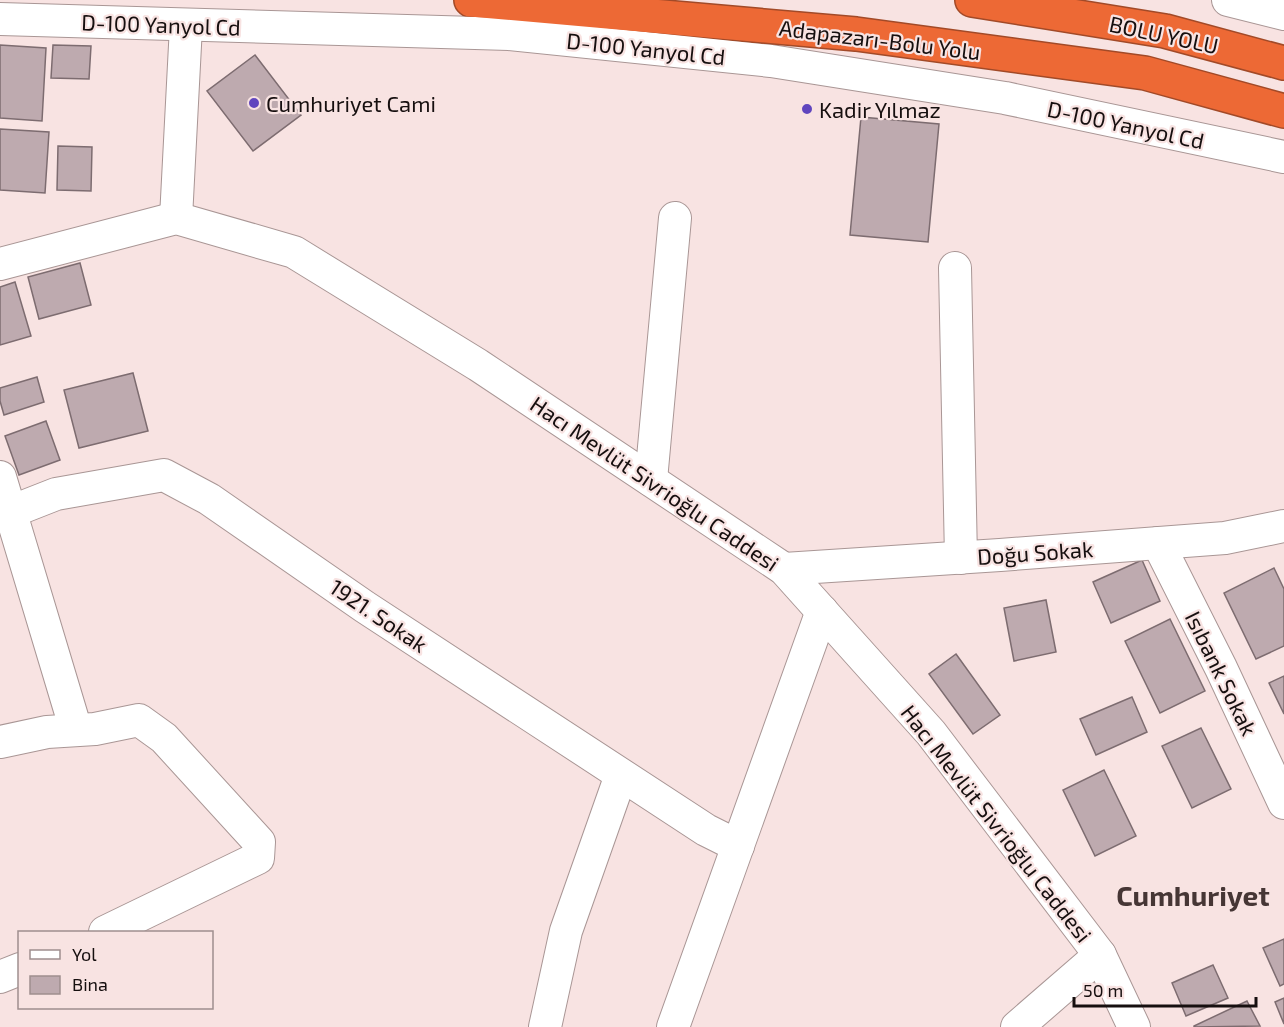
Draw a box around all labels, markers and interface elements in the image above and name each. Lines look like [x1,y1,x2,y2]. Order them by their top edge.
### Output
street label: D-100 Yanyol Cd [81,8,241,40]
street label: BOLU YOLU [1107,10,1221,58]
street label: Adapazarı-Bolu Yolu [778,14,982,64]
street label: D-100 Yanyol Cd [565,27,727,69]
place label: Cumhuriyet Cami [266,90,436,116]
street label: D-100 Yanyol Cd [1045,95,1207,153]
marker: Cumhuriyet Cami [247,96,261,110]
place label: Kadir Yılmaz [819,96,941,122]
marker: Kadir Yılmaz [800,102,814,116]
street label: Hacı Mevlüt Sivrioğlu Caddesi [526,390,784,576]
street label: Doğu Sokak [976,535,1094,569]
street label: 1921. Sokak [325,573,433,657]
street label: Isıbank Sokak [1181,607,1263,739]
street label: Hacı Mevlüt Sivrioğlu Caddesi [896,699,1098,947]
district label: Cumhuriyet [1116,878,1270,912]
legend [18,931,213,1009]
text: Yol [72,943,97,965]
scale bar [1074,970,1256,1008]
text: Bina [72,973,108,995]
text: 50 m [1083,979,1123,1001]

